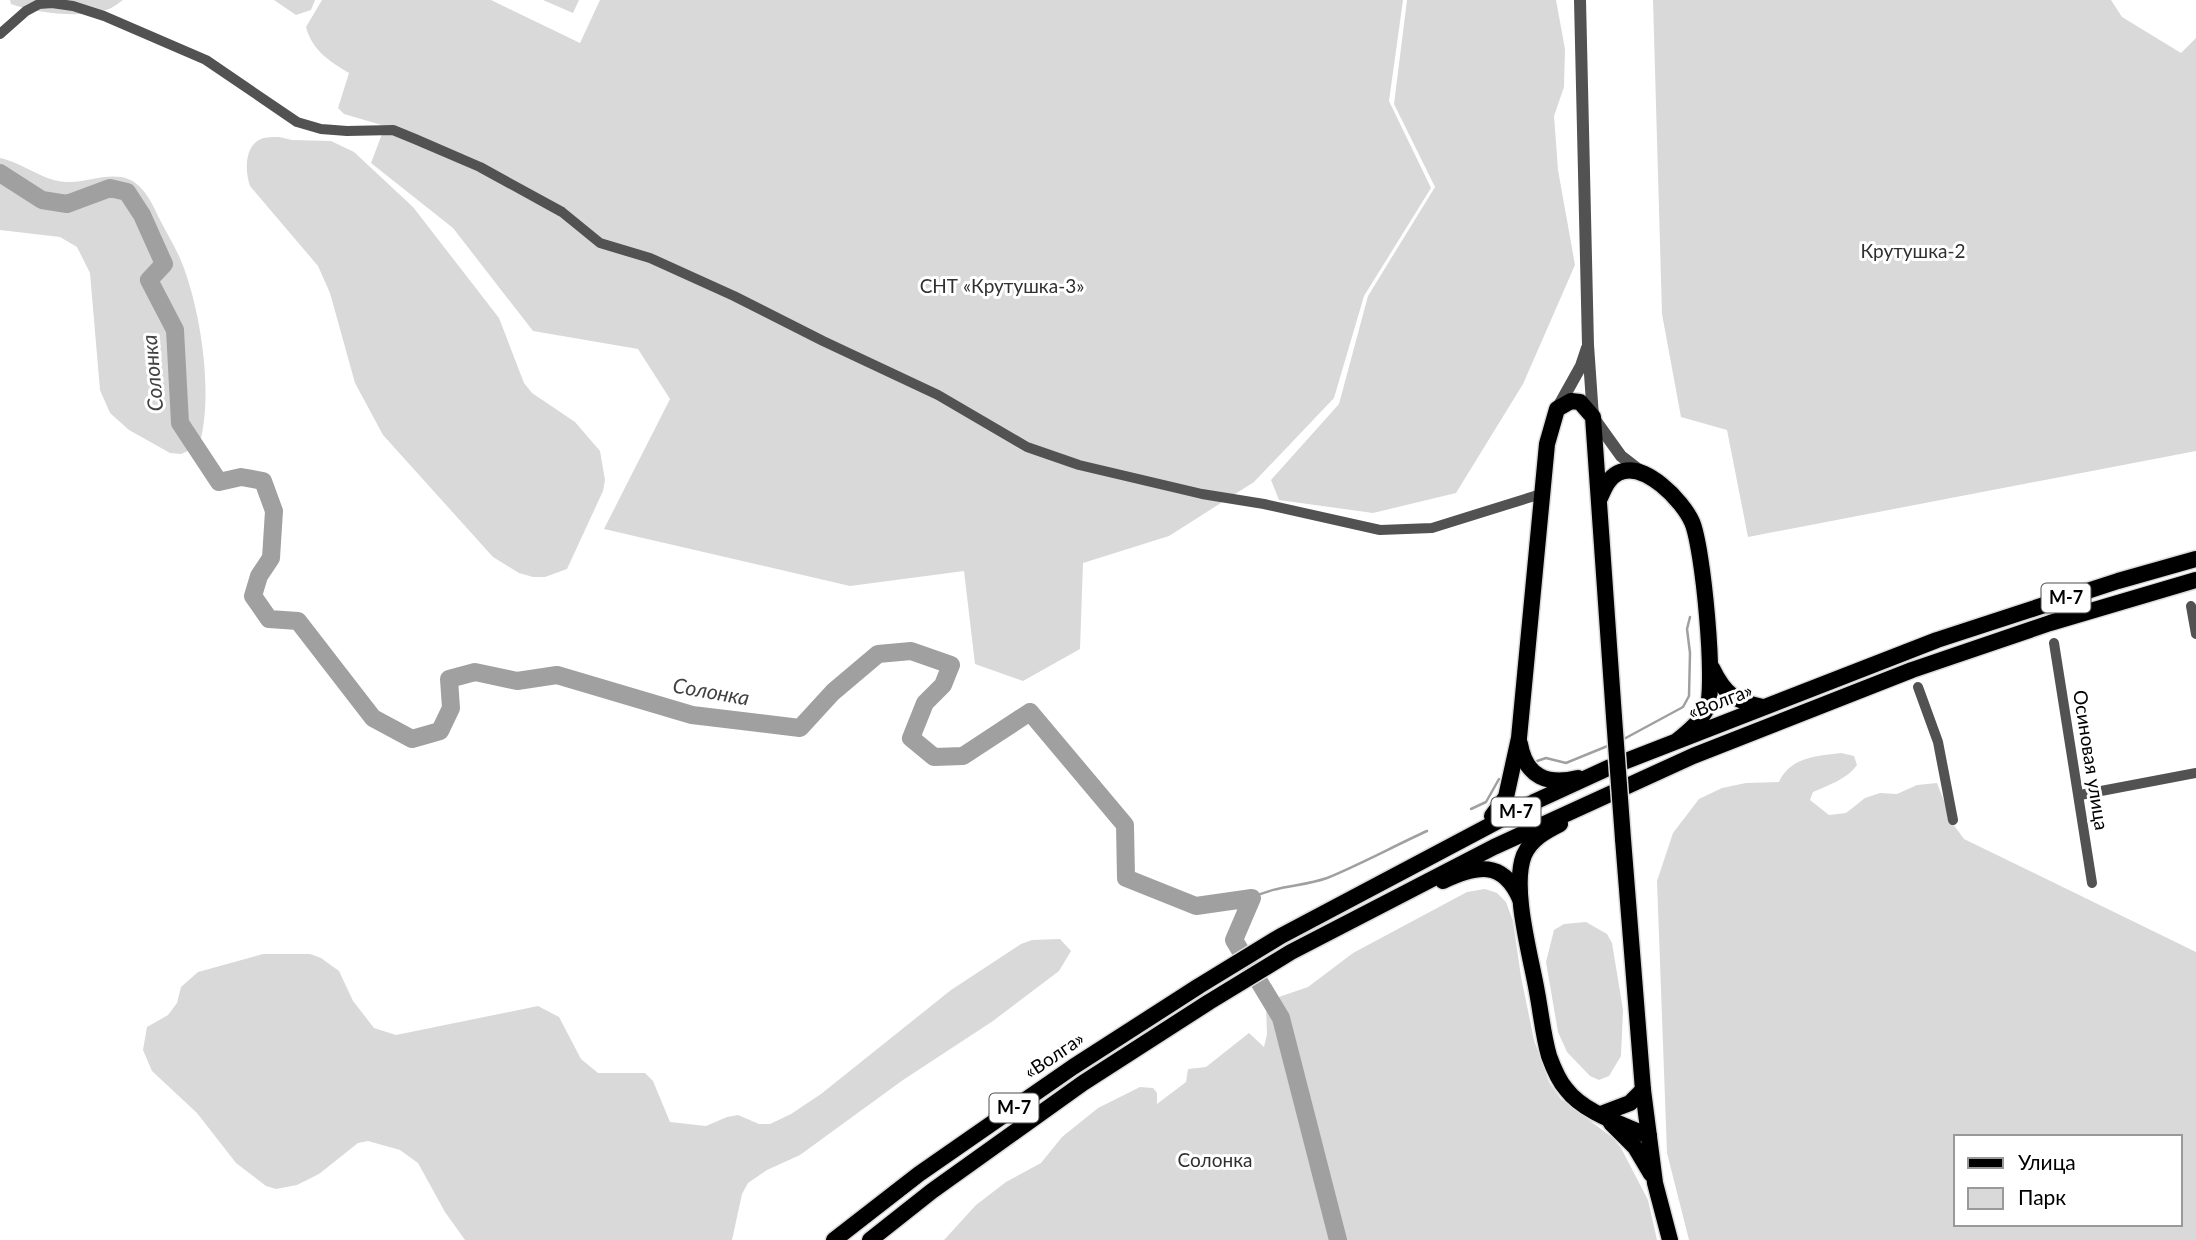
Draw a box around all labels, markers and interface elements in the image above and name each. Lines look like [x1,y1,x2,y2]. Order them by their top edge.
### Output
park label: Крутушка-2 [1860,239,1966,262]
park label: СНТ «Крутушка-3» [920,274,1084,297]
water label: Солонка [136,334,167,413]
road number: М-7 [2042,584,2090,612]
water label: Солонка [671,672,751,710]
street label: «Волга» [1684,678,1755,723]
street label: Осиновая улица [2069,688,2114,832]
road number: М-7 [1492,798,1540,826]
street label: «Волга» [1019,1026,1088,1083]
road number: М-7 [990,1093,1038,1122]
legend [1954,1135,2182,1226]
park label: Солонка [1178,1148,1252,1171]
text: Улица [2018,1149,2076,1174]
text: Парк [2018,1184,2066,1209]

